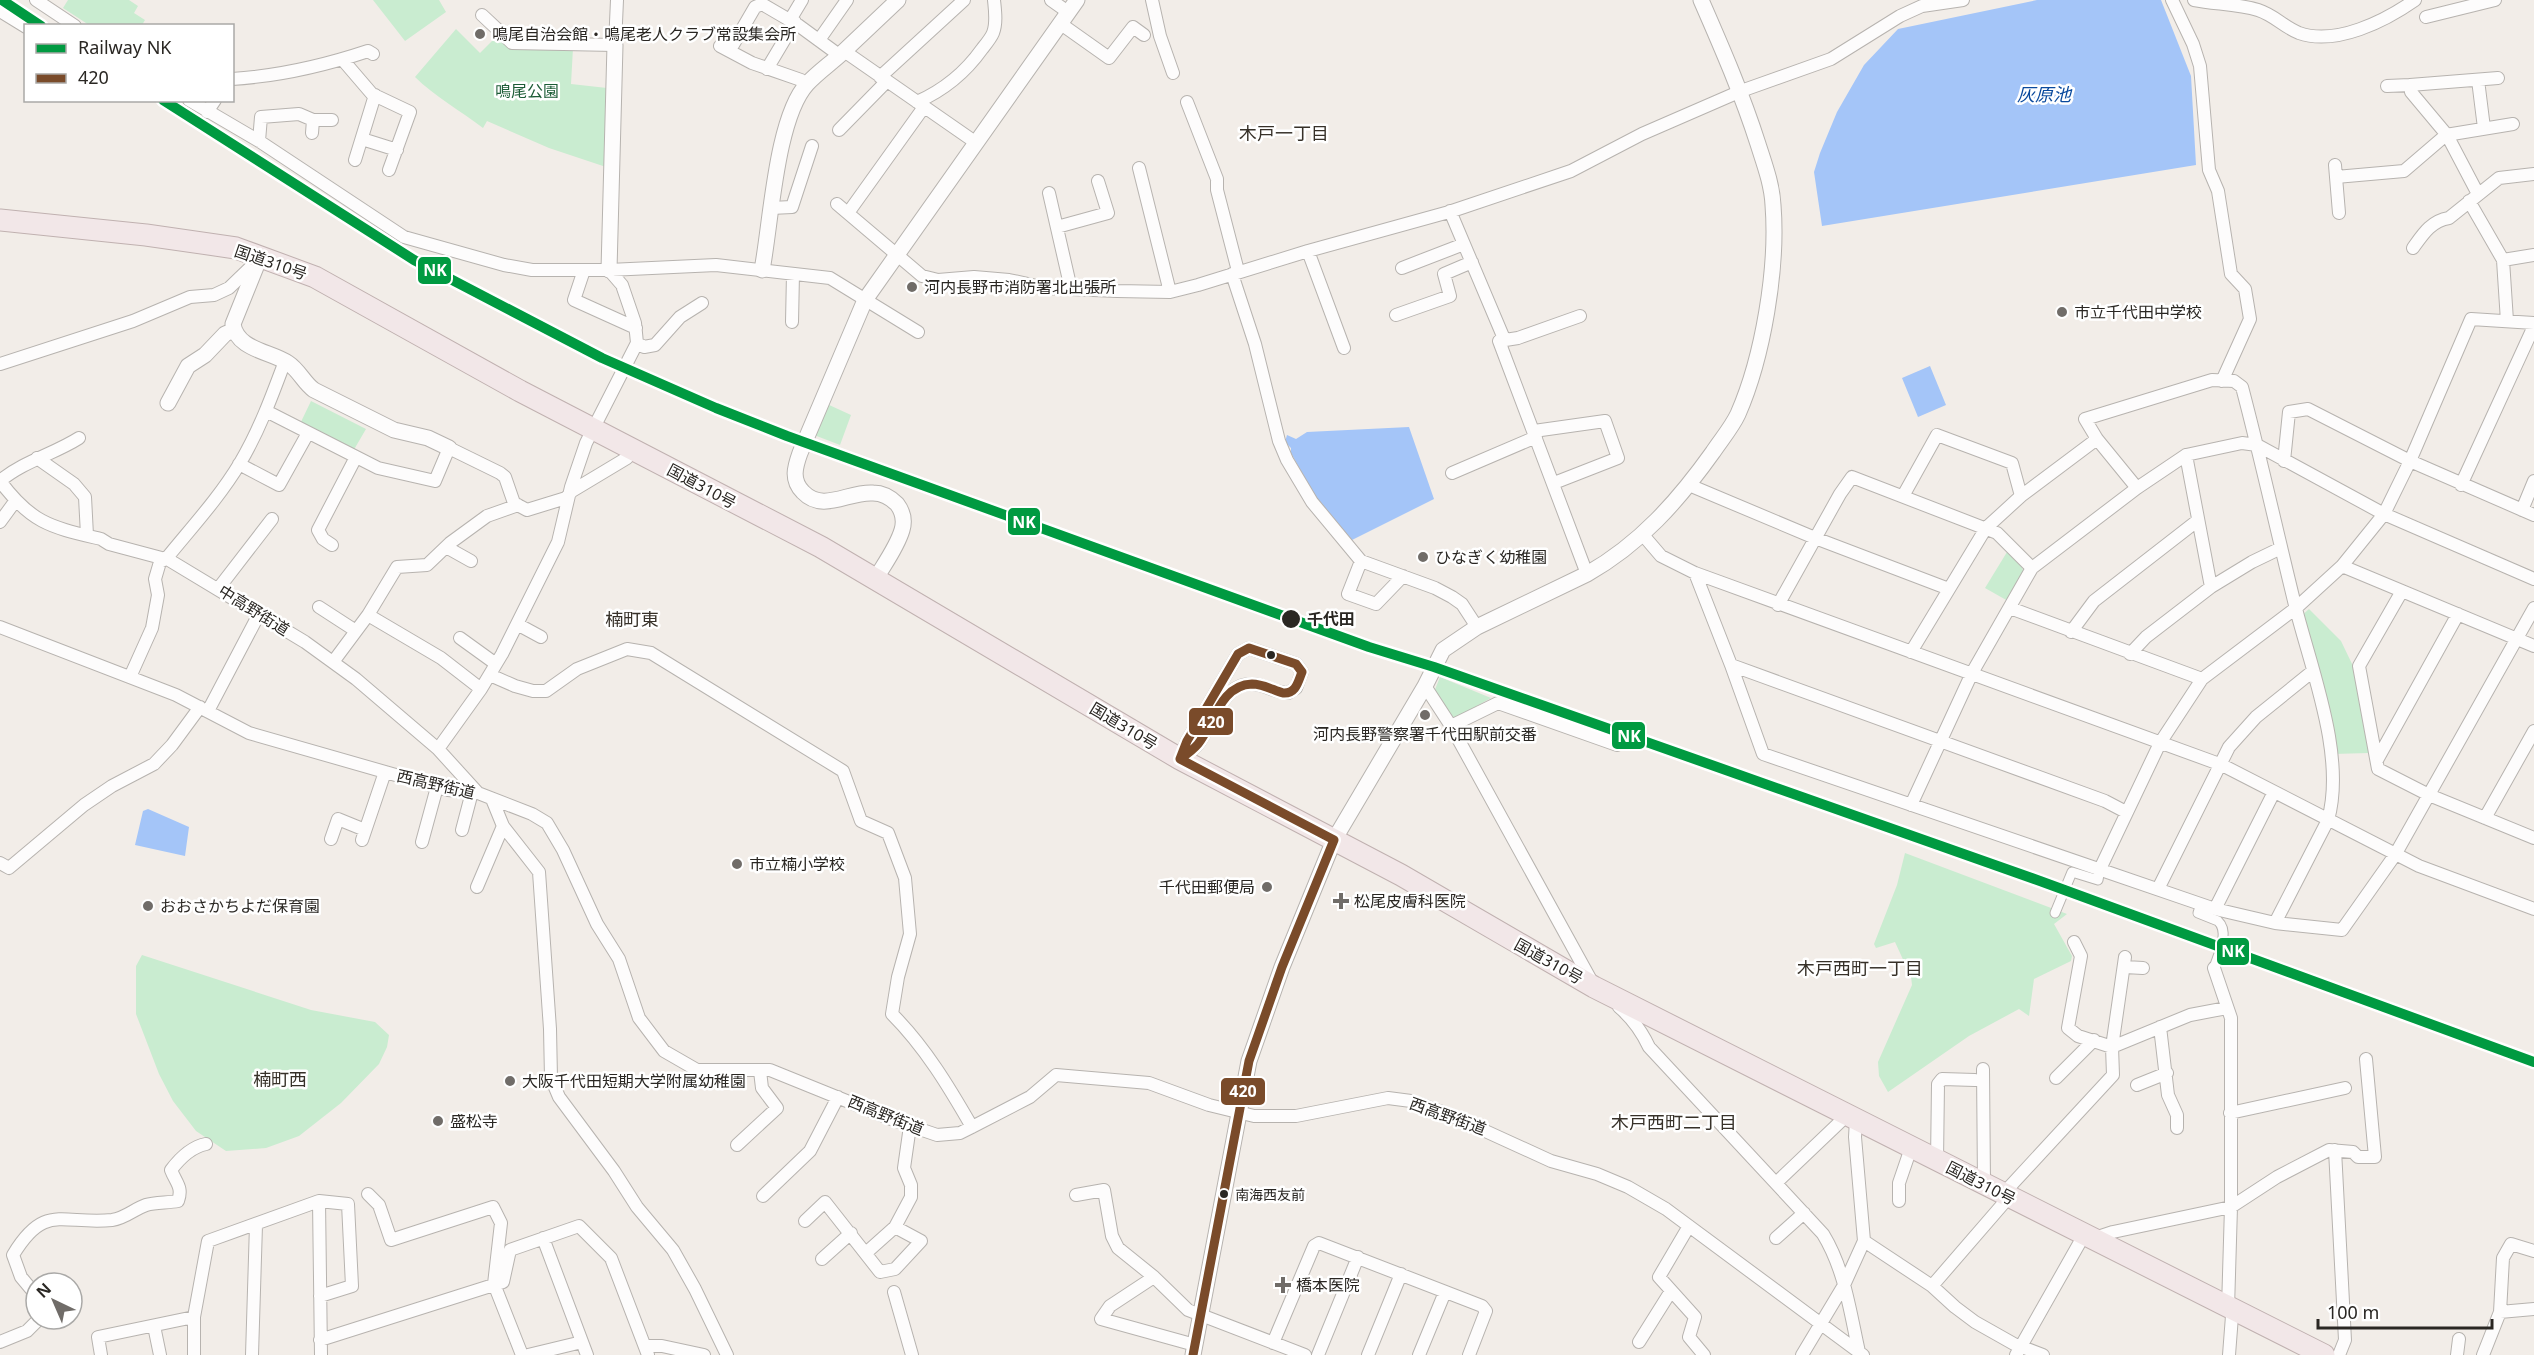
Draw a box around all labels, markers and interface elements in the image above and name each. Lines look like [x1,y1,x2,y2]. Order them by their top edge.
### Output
place label: 鳴尾自治会館・鳴尾老人クラブ常設集会所 [492,23,796,45]
legend [24,24,234,102]
marker: 鳴尾自治会館・鳴尾老人クラブ常設集会所 [473,27,487,41]
text: Railway NK [78,35,172,59]
text: 420 [78,65,109,89]
park label: 鳴尾公園 [495,80,559,102]
water label: 灰原池 [2017,82,2073,106]
district label: 木戸一丁目 [1239,121,1329,145]
street label: 国道310号 [232,239,310,285]
line badge: NK [417,256,452,285]
text: NK [423,259,447,281]
place label: 河内長野市消防署北出張所 [924,276,1116,298]
marker: 河内長野市消防署北出張所 [905,280,919,294]
place label: 市立千代田中学校 [2074,301,2202,323]
marker: 市立千代田中学校 [2055,305,2069,319]
street label: 国道310号 [664,459,740,513]
line badge: NK [1007,507,1041,536]
text: NK [1012,511,1036,533]
place label: ひなぎく幼稚園 [1435,546,1547,568]
marker: ひなぎく幼稚園 [1416,550,1430,564]
street label: 中高野街道 [214,579,294,641]
district label: 楠町東 [605,607,659,631]
marker: 千代田 [1280,608,1302,630]
place label: 千代田 [1307,608,1355,630]
unlabelled marker [1265,649,1277,661]
street label: 国道310号 [1086,697,1162,755]
line badge: 420 [1188,707,1234,736]
marker: 河内長野警察署千代田駅前交番 [1418,708,1432,722]
text: 420 [1197,711,1225,733]
line badge: NK [1611,721,1646,750]
place label: 河内長野警察署千代田駅前交番 [1313,723,1537,745]
text: NK [1617,725,1641,747]
street label: 西高野街道 [395,764,477,804]
place label: 市立楠小学校 [749,853,845,875]
marker: 市立楠小学校 [730,857,744,871]
place label: 千代田郵便局 [1159,876,1255,898]
marker: 千代田郵便局 [1260,880,1274,894]
place label: 松尾皮膚科医院 [1354,890,1466,912]
marker: 松尾皮膚科医院 [1332,892,1350,910]
place label: おおさかちよだ保育園 [160,895,320,917]
marker: おおさかちよだ保育園 [141,899,155,913]
street label: 国道310号 [1511,933,1587,989]
line badge: NK [2216,937,2250,966]
text: NK [2221,940,2245,962]
district label: 木戸西町一丁目 [1797,956,1923,980]
district label: 楠町西 [253,1067,307,1091]
place label: 大阪千代田短期大学附属幼稚園 [522,1070,746,1092]
marker: 大阪千代田短期大学附属幼稚園 [503,1074,517,1088]
line badge: 420 [1220,1077,1266,1106]
text: 420 [1229,1080,1257,1102]
street label: 西高野街道 [845,1090,927,1140]
street label: 西高野街道 [1407,1092,1489,1140]
place label: 盛松寺 [450,1110,498,1132]
district label: 木戸西町二丁目 [1611,1110,1737,1134]
marker: 盛松寺 [431,1114,445,1128]
street label: 国道310号 [1942,1156,2020,1210]
place label: 南海西友前 [1235,1185,1305,1204]
marker: 南海西友前 [1218,1188,1230,1200]
north arrow [24,1271,84,1331]
place label: 橋本医院 [1296,1274,1360,1296]
marker: 橋本医院 [1274,1276,1292,1294]
text: N [31,1278,56,1303]
scale bar [2318,1292,2492,1330]
text: 100 m [2327,1300,2379,1324]

